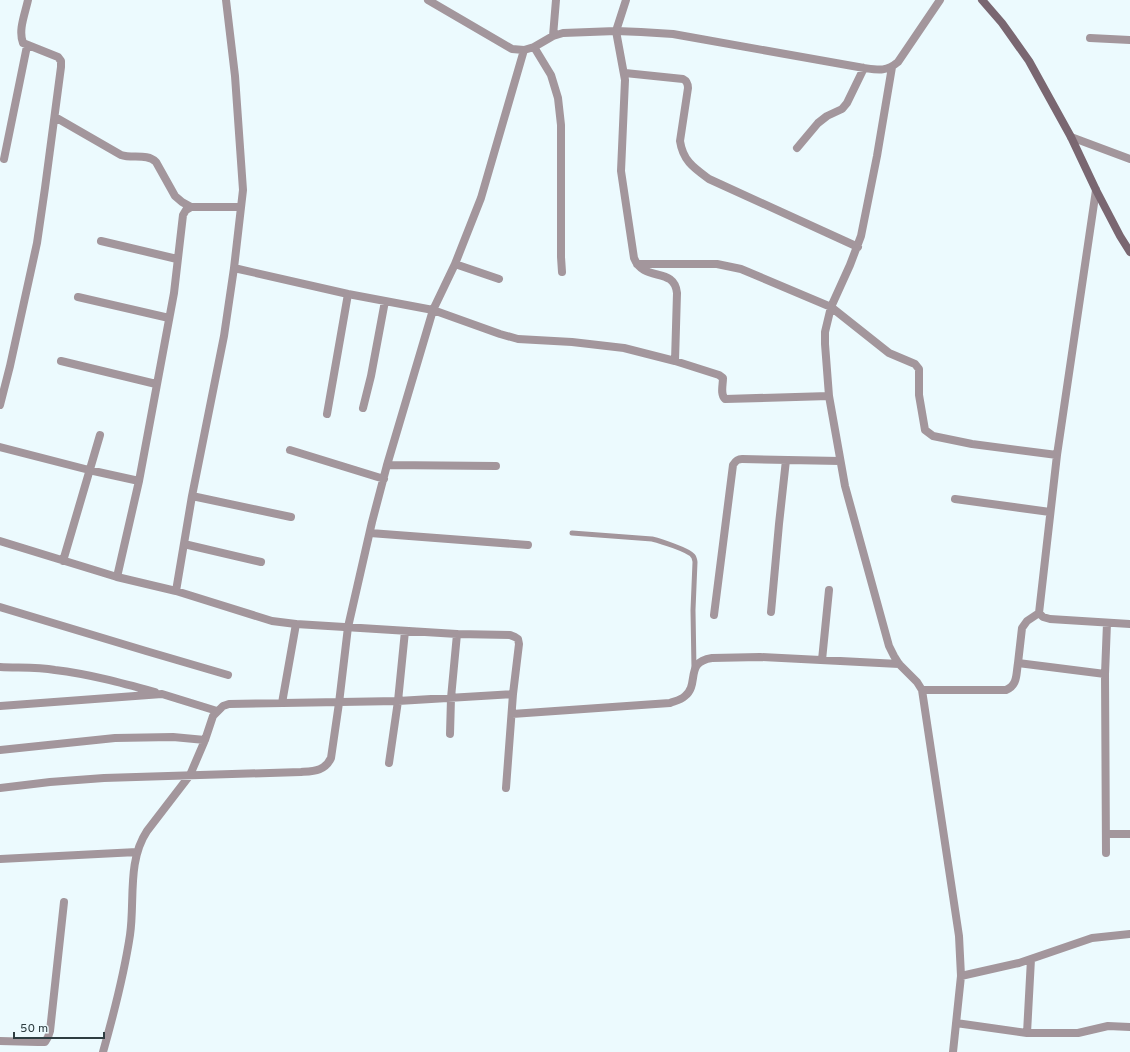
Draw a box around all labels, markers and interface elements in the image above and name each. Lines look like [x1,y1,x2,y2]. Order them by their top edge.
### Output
scale bar [14,1014,104,1040]
text: 50 m [20,1021,48,1037]

